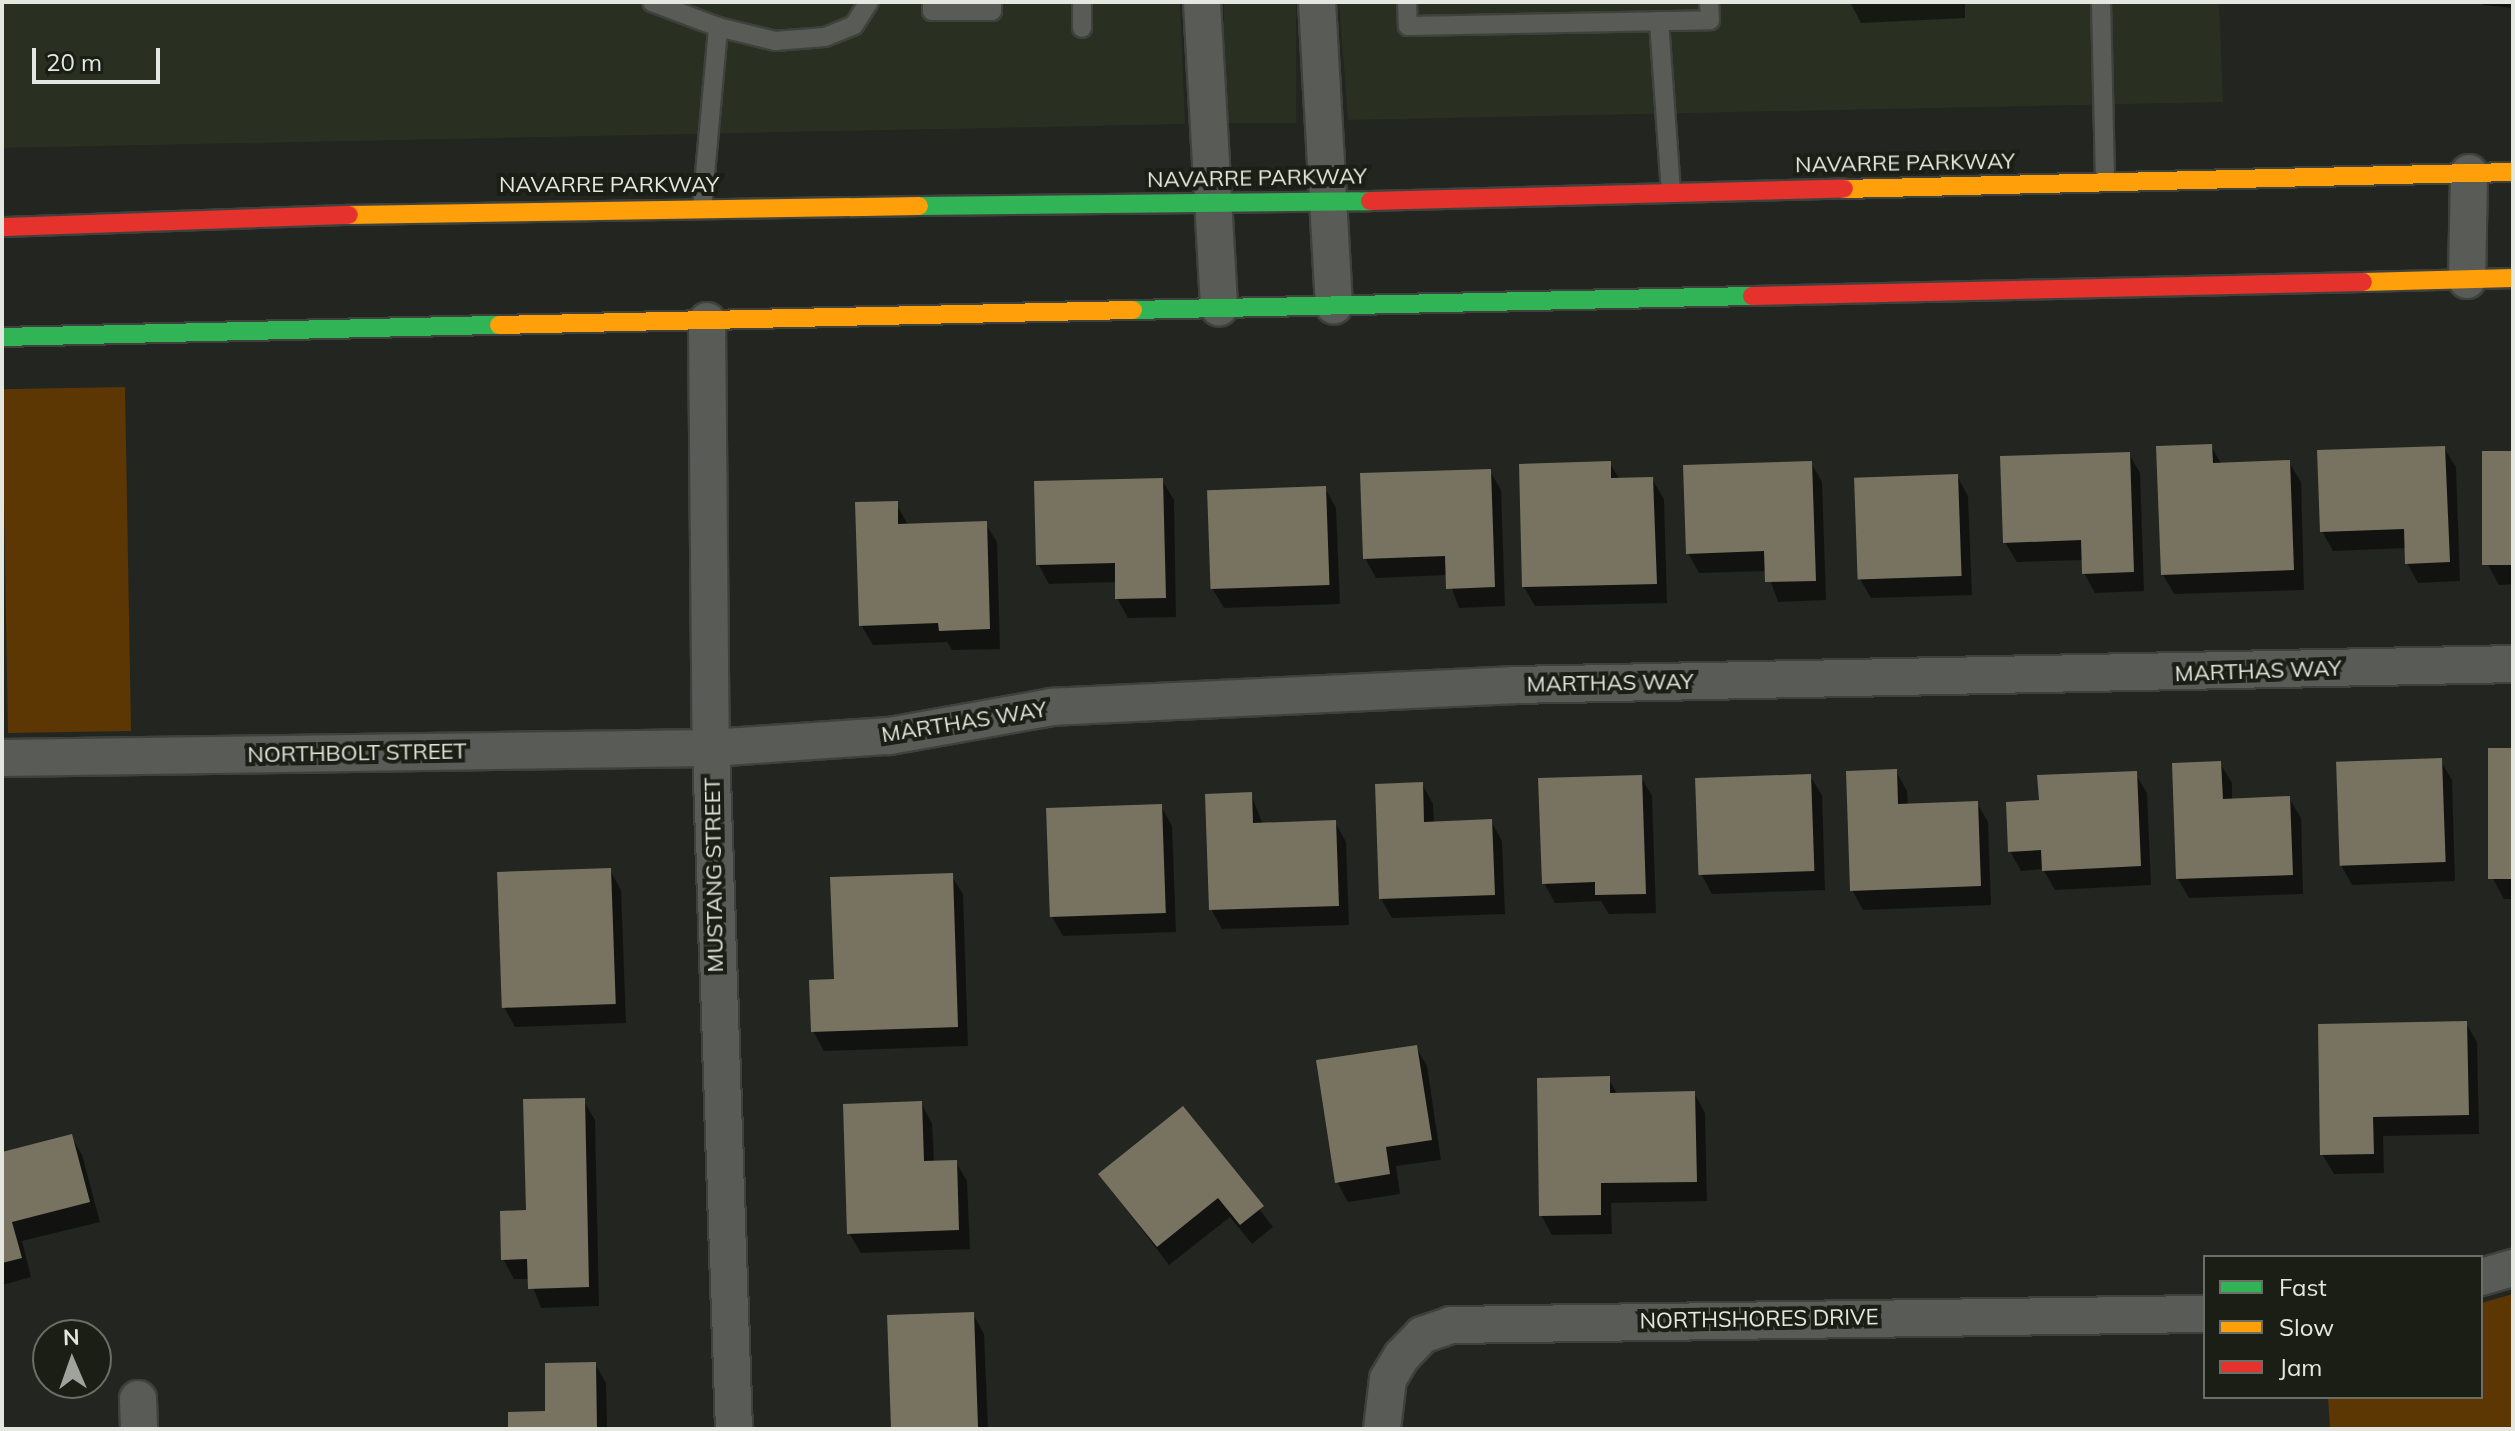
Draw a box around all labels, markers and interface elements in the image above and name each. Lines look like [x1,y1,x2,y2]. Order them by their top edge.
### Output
scale bar [36,32,164,82]
text: 20 m [46,47,102,77]
street label: NAVARRE PARKWAY [1795,148,2015,178]
street label: NAVARRE PARKWAY [1147,163,1367,193]
street label: NAVARRE PARKWAY [499,172,719,198]
street label: MARTHAS WAY [2174,655,2342,687]
street label: MARTHAS WAY [1526,668,1694,698]
street label: MARTHAS WAY [880,696,1048,748]
street label: NORTHBOLT STREET [247,738,467,768]
street label: MUSTANG STREET [699,777,729,973]
legend [2203,1255,2483,1399]
text: Fast [2279,1272,2327,1302]
street label: NORTHSHORES DRIVE [1639,1304,1879,1334]
text: Slow [2279,1312,2334,1342]
north arrow [32,1319,112,1399]
text: N [62,1323,80,1351]
text: Jam [2279,1352,2322,1382]

